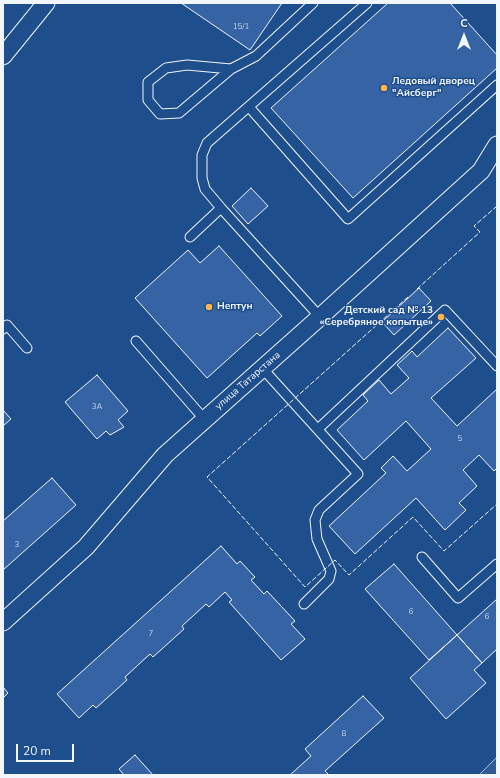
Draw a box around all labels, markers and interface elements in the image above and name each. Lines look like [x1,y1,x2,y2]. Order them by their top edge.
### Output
north arrow [444,16,484,56]
text: С [460,16,468,31]
house number: 15/1 [233,22,249,32]
place label: Ледовый дворец "Айсберг" [392,76,475,100]
marker: Ледовый дворец "Айсберг" [379,83,389,93]
place label: Нептун [217,301,253,313]
marker: Нептун [204,302,214,312]
place label: Детский сад № 13 «Серебряное копытце» [319,305,433,328]
marker: Детский сад № 13 «Серебряное копытце» [436,312,446,322]
street label: улица Татарстана [213,349,283,413]
house number: 3А [92,402,102,412]
house number: 5 [458,434,462,444]
house number: 3 [15,540,19,550]
house number: 6 [409,607,413,617]
house number: 6 [485,612,489,622]
house number: 7 [149,629,153,639]
house number: 8 [342,729,346,739]
scale bar [18,736,76,762]
text: 20 m [23,743,51,759]

